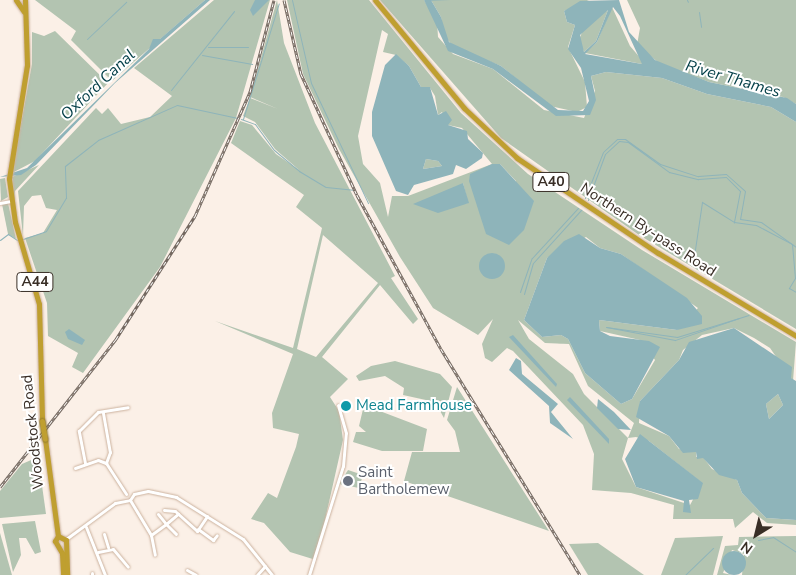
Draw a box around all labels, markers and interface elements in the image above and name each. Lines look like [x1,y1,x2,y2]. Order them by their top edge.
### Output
water label: Oxford Canal [57,46,139,124]
water label: River Thames [683,56,783,102]
road number: A40 [532,170,570,193]
street label: Northern By-pass Road [577,179,719,281]
road number: A44 [16,270,54,294]
street label: Woodstock Road [18,374,48,490]
place label: Mead Farmhouse [356,397,472,415]
marker: Mead Farmhouse [340,400,352,412]
place label: Saint Bartholemew [358,463,450,498]
marker: Saint Bartholemew [342,475,354,487]
north arrow [731,510,781,560]
text: N [737,537,757,558]

